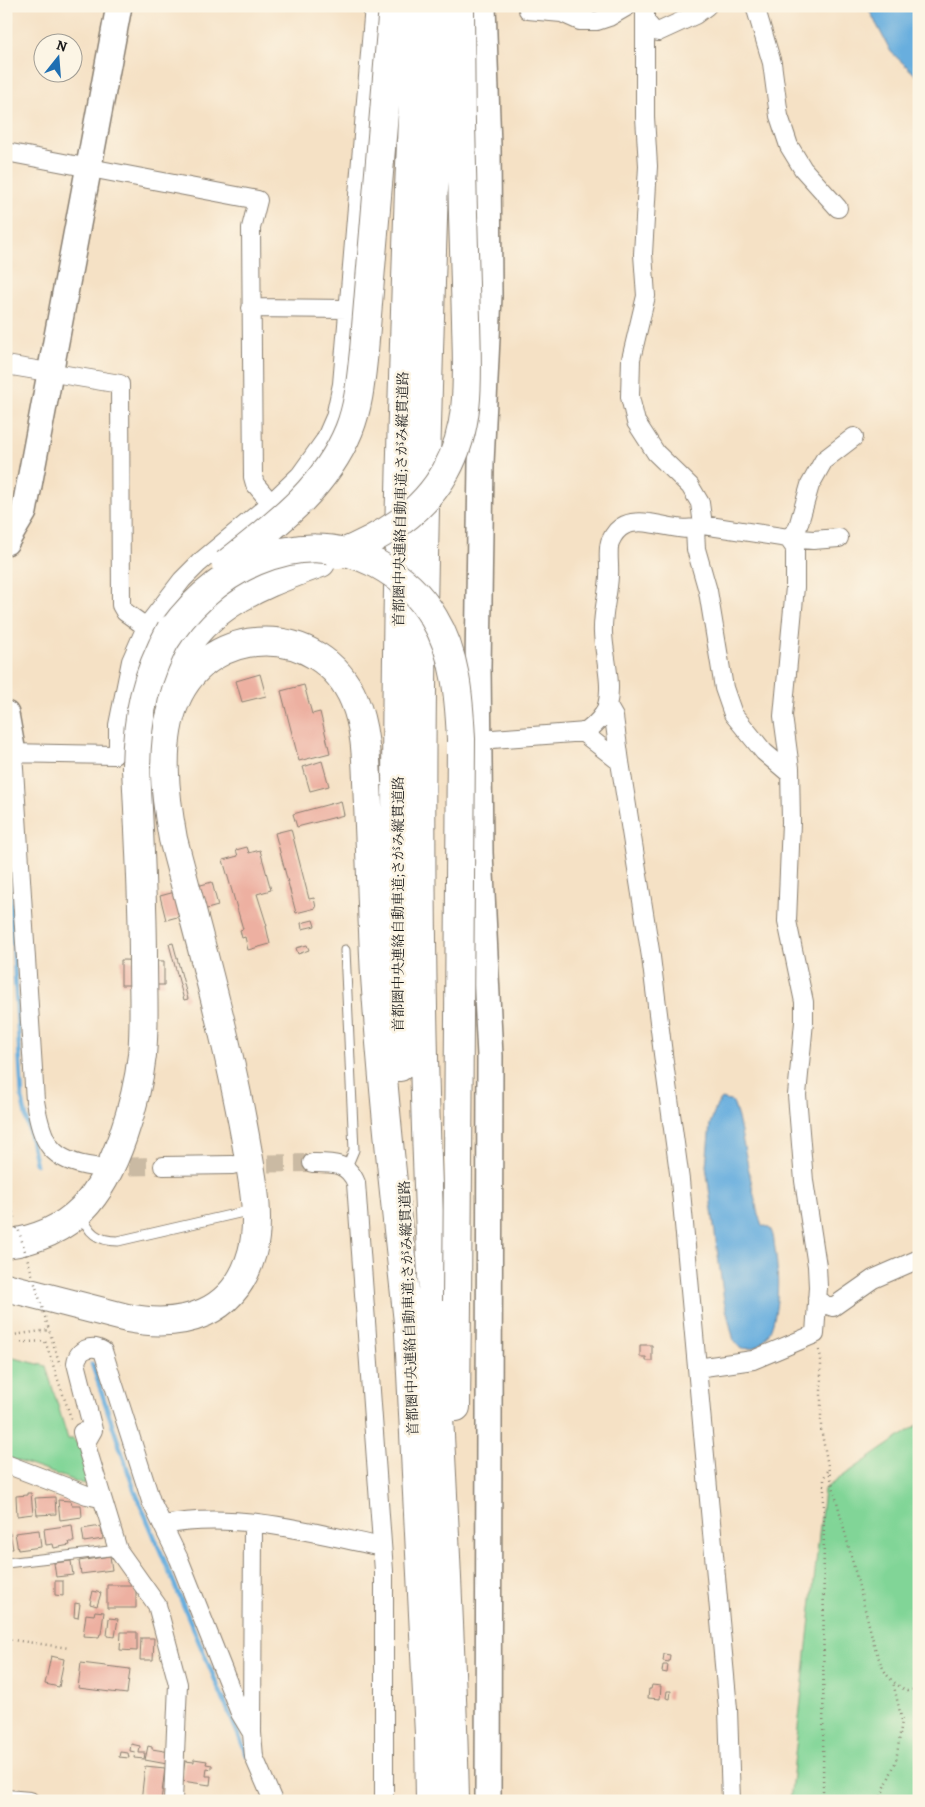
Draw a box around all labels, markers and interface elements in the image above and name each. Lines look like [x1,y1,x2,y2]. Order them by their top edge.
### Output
north arrow [32,32,82,82]
text: N [54,35,69,57]
street label: 首都圏中央連絡自動車道;さがみ縦貫道路 [389,371,413,627]
street label: 首都圏中央連絡自動車道;さがみ縦貫道路 [389,776,408,1032]
street label: 首都圏中央連絡自動車道;さがみ縦貫道路 [395,1180,423,1436]

